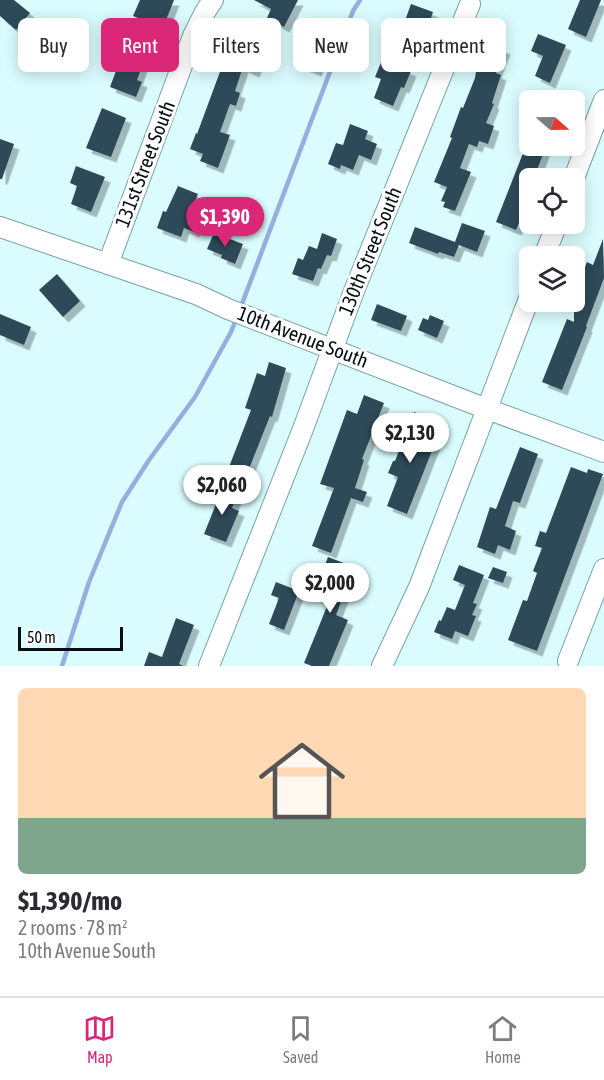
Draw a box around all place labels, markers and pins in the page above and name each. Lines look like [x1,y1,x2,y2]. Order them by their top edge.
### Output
pin: $1,390 [176,197,274,248]
pin: $2,130 [361,413,459,464]
pin: $2,060 [173,465,271,516]
pin: $2,000 [281,563,379,614]

